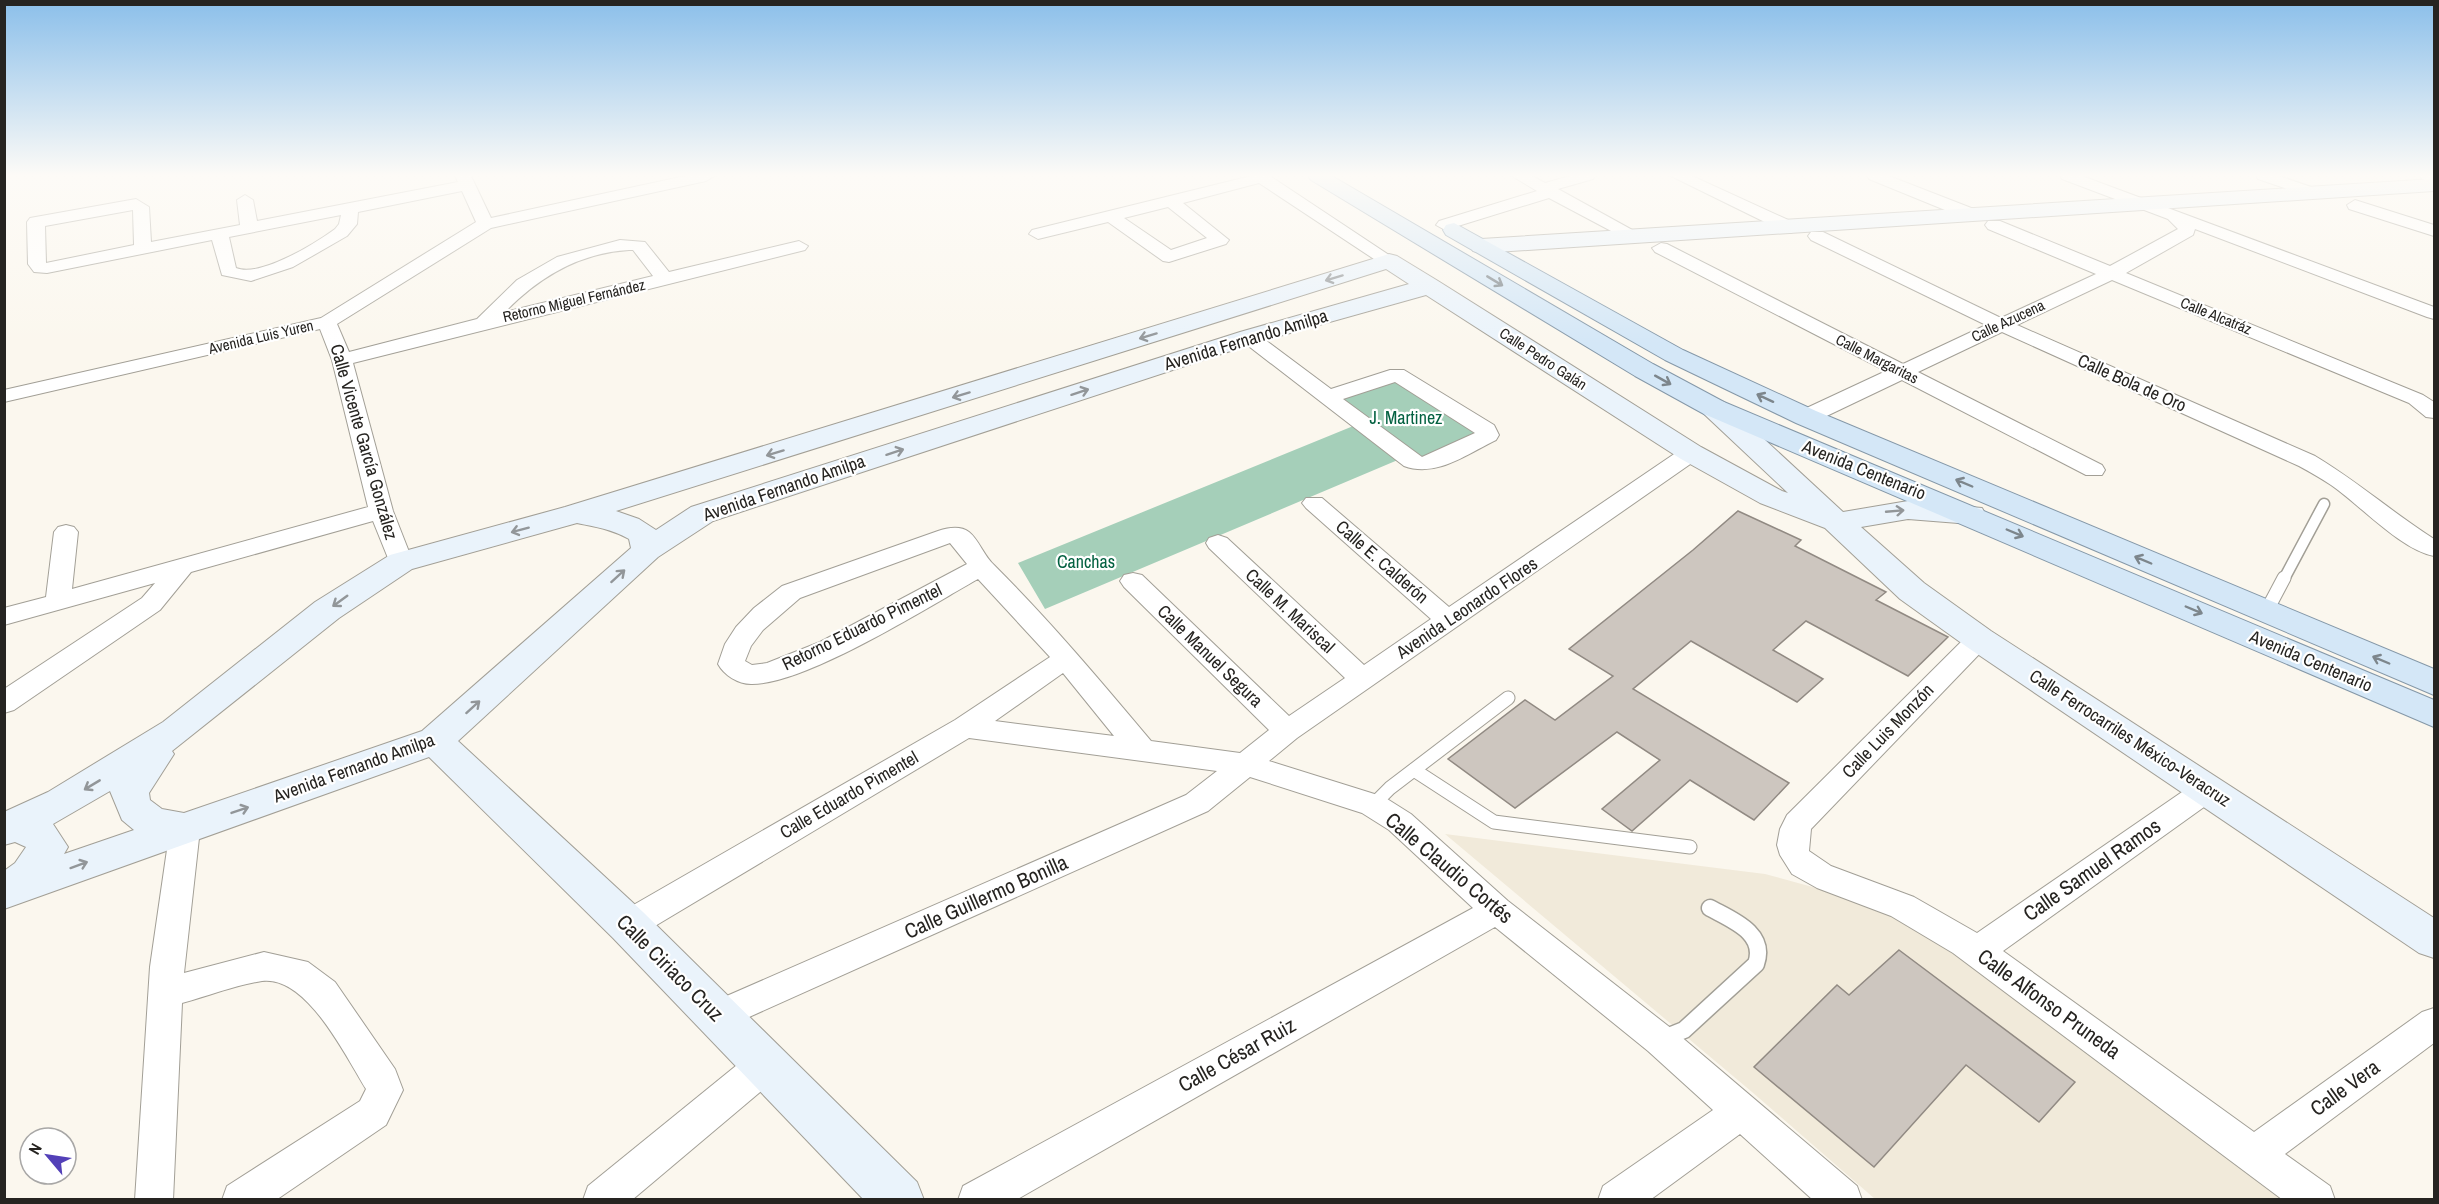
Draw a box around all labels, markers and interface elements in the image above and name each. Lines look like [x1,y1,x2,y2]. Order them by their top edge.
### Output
street label: Retorno Miguel Fernández [501,274,647,327]
one-way arrow [1325,274,1344,285]
one-way arrow [1486,275,1503,287]
street label: Calle Alcatráz [2177,292,2255,339]
street label: Calle Azucena [1968,294,2048,347]
street label: Avenida Fernando Amilpa [1160,303,1331,377]
street label: Avenida Luis Yuren [205,314,315,359]
street label: Calle Pedro Galán [1495,322,1591,395]
street label: Calle Margaritas [1832,329,1922,388]
one-way arrow [1138,332,1157,343]
street label: Calle Vicente García González [325,341,404,543]
street label: Calle Bola de Oro [2074,347,2191,418]
one-way arrow [1653,375,1671,386]
one-way arrow [1070,385,1089,396]
one-way arrow [952,390,971,401]
one-way arrow [1757,391,1775,403]
park label: J. Martinez [1369,405,1443,430]
street label: Avenida Centenario [1798,433,1930,506]
one-way arrow [885,445,904,456]
street label: Avenida Fernando Amilpa [699,448,868,527]
one-way arrow [766,448,785,459]
one-way arrow [1955,477,1973,488]
one-way arrow [1884,505,1904,516]
street label: Calle E. Calderón [1330,514,1434,609]
one-way arrow [510,524,529,536]
one-way arrow [2005,528,2023,539]
park label: Canchas [1057,549,1115,574]
street label: Avenida Leonardo Flores [1390,551,1542,665]
one-way arrow [2134,554,2153,565]
street label: Calle M. Mariscal [1240,563,1341,659]
one-way arrow [610,569,625,583]
street label: Retorno Eduardo Pimentel [778,577,946,676]
one-way arrow [333,595,349,607]
street label: Calle Manuel Segura [1152,599,1269,713]
one-way arrow [2184,605,2202,616]
street label: Avenida Centenario [2245,623,2376,698]
one-way arrow [2372,654,2390,665]
street label: Calle Ferrocarriles México-Veracruz [2025,663,2236,812]
street label: Calle Luis Monzón [1836,678,1939,783]
one-way arrow [465,700,480,714]
street label: Avenida Fernando Amilpa [269,727,438,809]
street label: Calle Eduardo Pimentel [775,745,923,844]
one-way arrow [84,780,101,792]
one-way arrow [230,803,249,814]
street label: Calle Claudio Cortés [1379,805,1519,930]
street label: Calle Samuel Ramos [2017,811,2166,928]
street label: Calle Guillermo Bonilla [899,847,1073,946]
one-way arrow [69,858,88,869]
street label: Calle Ciriaco Cruz [610,908,731,1028]
street label: Calle Alfonso Pruneda [1972,942,2127,1066]
street label: Calle César Ruiz [1173,1010,1301,1099]
street label: Calle Vera [2304,1052,2386,1123]
north arrow [18,1126,78,1186]
text: N [23,1139,47,1158]

